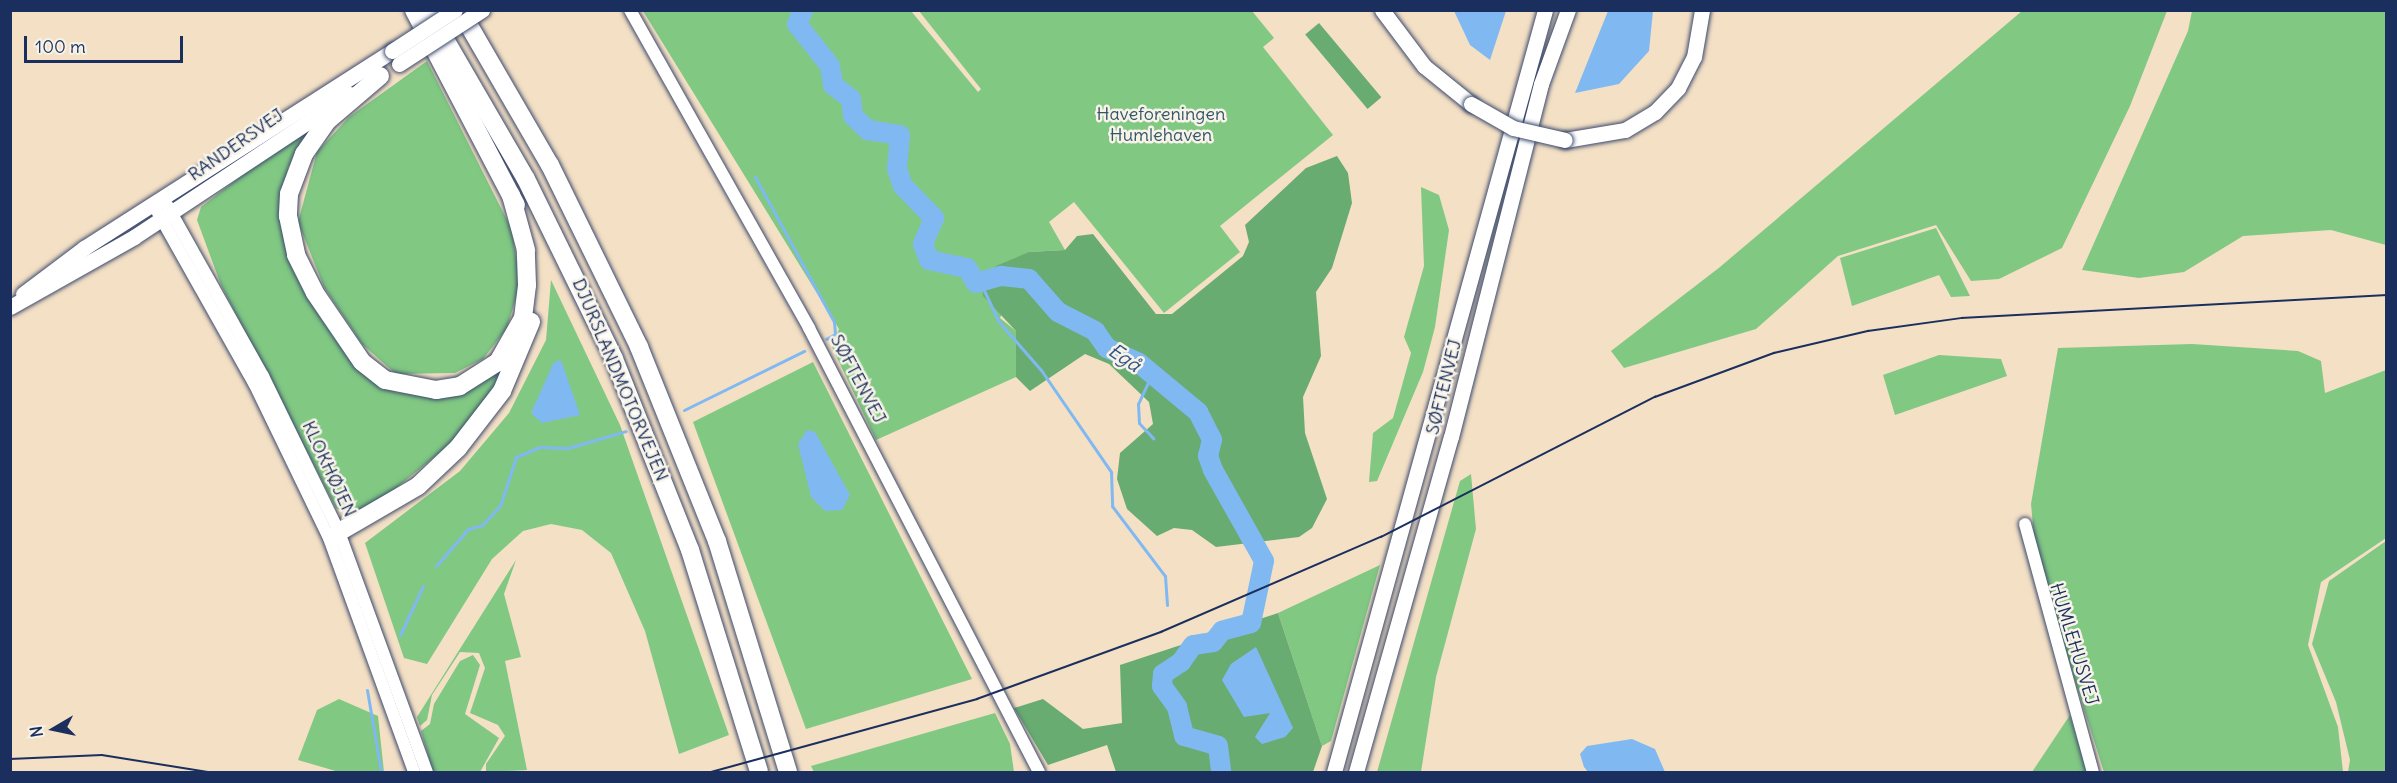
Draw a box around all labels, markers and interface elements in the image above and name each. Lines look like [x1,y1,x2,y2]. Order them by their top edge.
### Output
scale bar [27,24,186,62]
text: 100 m [35,35,86,58]
street label: RANDERSVEJ [184,104,288,186]
park label: Haveforeningen Humlehaven [1097,104,1225,146]
street label: DJURSLANDMOTORVEJEN [567,275,673,485]
street label: SØFTENVEJ [826,331,890,427]
street label: SØFTENVEJ [1422,337,1466,437]
water label: Egå [1104,338,1146,376]
street label: KLOKHØJEN [297,418,361,520]
street label: HUMLEHUSVEJ [2045,580,2103,708]
north arrow [24,699,84,759]
text: N [25,725,47,739]

